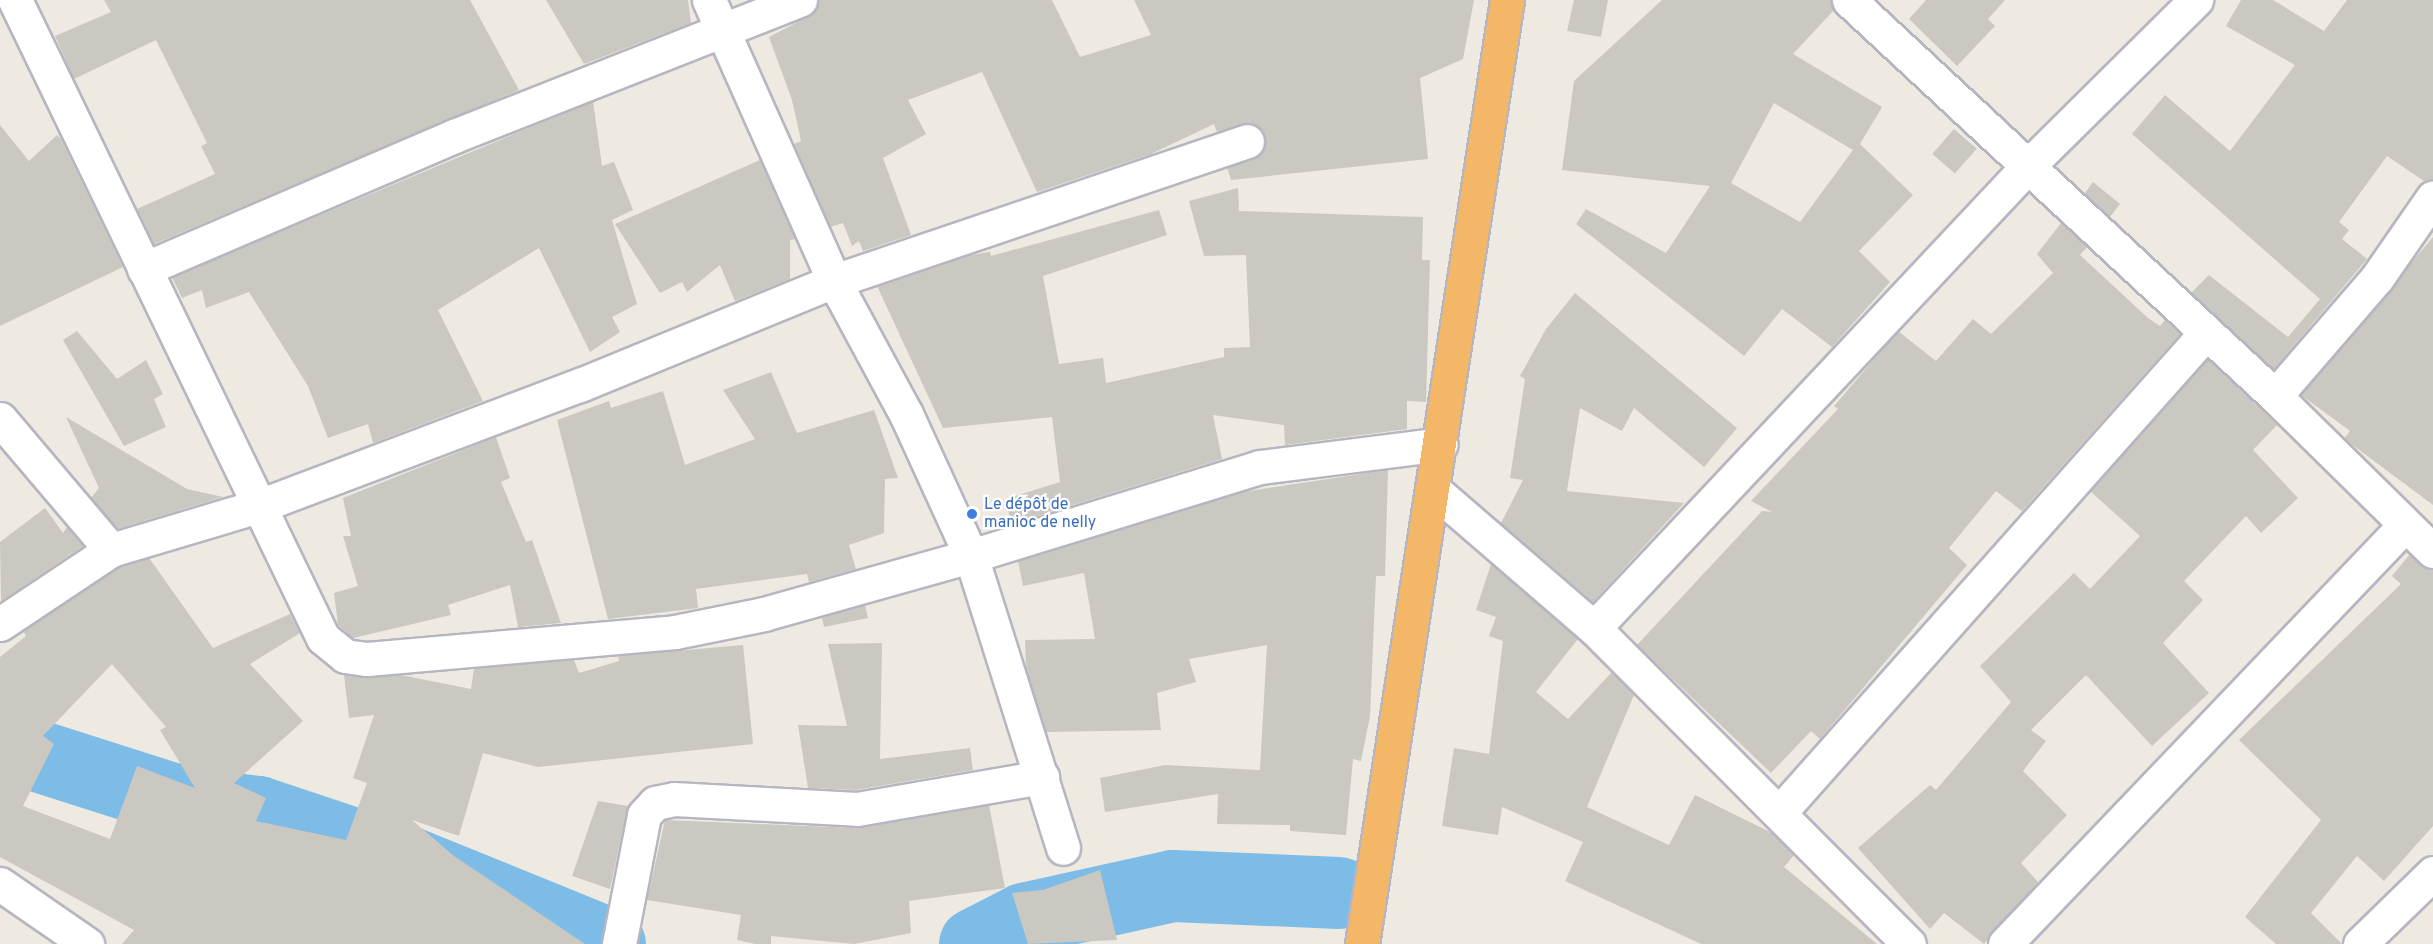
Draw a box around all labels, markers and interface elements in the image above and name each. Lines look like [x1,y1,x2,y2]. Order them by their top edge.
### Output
place label: Le dépôt de manioc de nelly [984,495,1096,533]
marker: Le dépôt de manioc de nelly [965,507,979,521]

